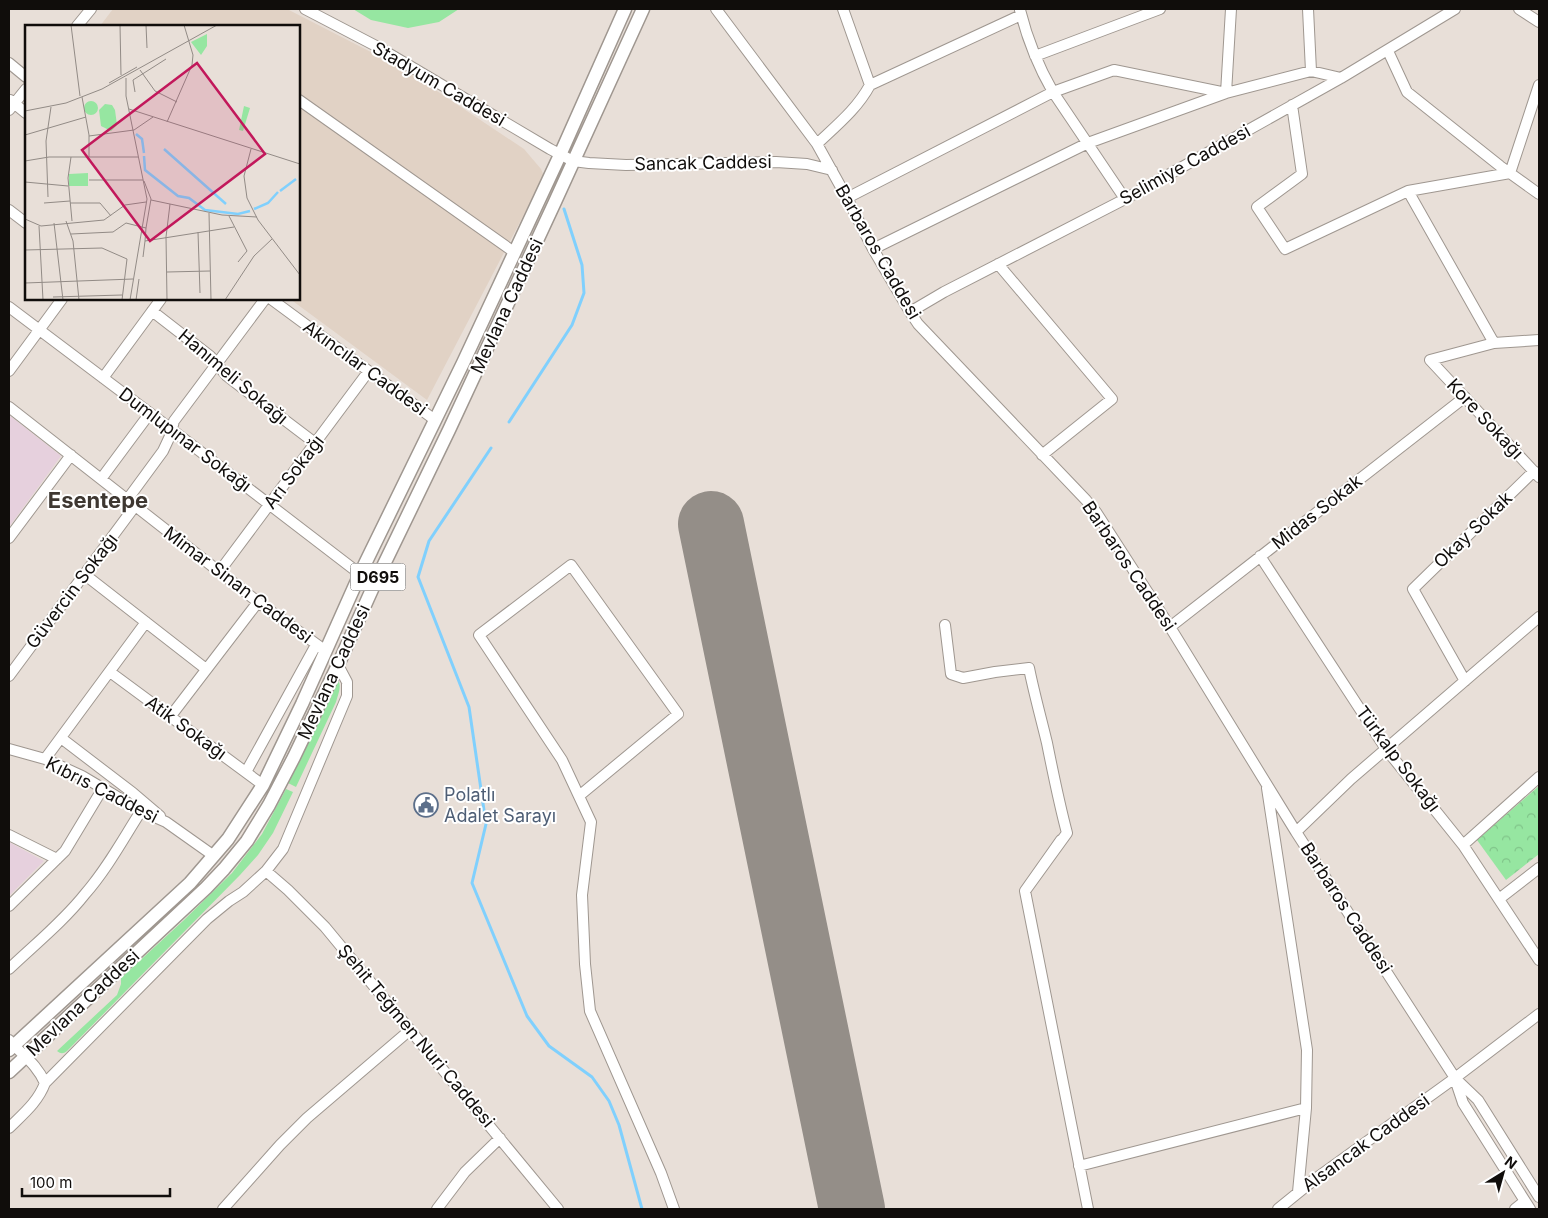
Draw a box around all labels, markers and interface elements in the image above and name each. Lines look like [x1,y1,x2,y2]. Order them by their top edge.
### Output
inset map [25,25,300,300]
street label: Stadyum Caddesi [369,37,509,130]
street label: Selimiye Caddesi [1116,120,1254,209]
street label: Sancak Caddesi [634,151,772,174]
street label: Barbaros Caddesi [831,181,925,323]
street label: Mevlana Caddesi [466,235,547,377]
street label: Akıncılar Caddesi [299,316,431,420]
street label: Hanımeli Sokağı [174,325,292,428]
street label: Kore Sokağı [1443,374,1528,463]
street label: Dumlupınar Sokağı [115,383,256,496]
street label: Arı Sokağı [259,431,328,513]
street label: Midas Sokak [1267,470,1366,553]
district label: Esentepe [48,487,148,513]
street label: Okay Sokak [1429,487,1516,572]
street label: Barbaros Caddesi [1078,497,1181,634]
street label: Mimar Sinan Caddesi [160,522,317,647]
street label: Güvercin Sokağı [21,529,122,652]
road number: D695 [350,564,406,590]
street label: Mevlana Caddesi [293,601,374,743]
street label: Atik Sokağı [142,691,231,764]
street label: Türkalp Sokağı [1352,702,1445,816]
street label: Kıbrıs Caddesi [42,752,162,827]
place label: Polatlı Adalet Sarayı [444,784,556,826]
public building icon: Polatlı Adalet Sarayı [413,792,439,818]
street label: Barbaros Caddesi [1296,838,1397,977]
street label: Şehit Teğmen Nuri Caddesi [334,940,499,1131]
street label: Mevlana Caddesi [22,945,143,1060]
street label: Alsancak Caddesi [1298,1089,1433,1196]
north arrow [1478,1148,1528,1198]
text: N [1502,1152,1521,1172]
scale bar [22,1166,170,1198]
text: 100 m [30,1173,72,1192]

